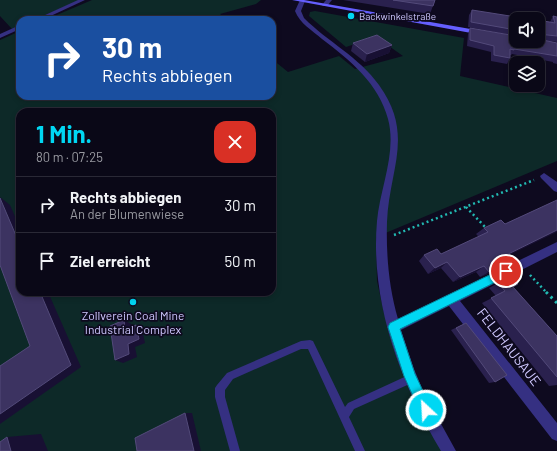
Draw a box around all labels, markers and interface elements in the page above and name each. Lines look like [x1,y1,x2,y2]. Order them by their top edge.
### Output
place label: Backwinkelstraße [359,10,436,22]
marker: Backwinkelstraße [346,11,356,21]
map controls [509,12,545,92]
button: sound [509,12,545,48]
text: 30 m [102,30,162,64]
icon: right [36,32,88,84]
button: layers [509,56,545,92]
text: Rechts abbiegen [102,64,232,86]
text: 1 Min. [36,119,92,148]
button: close [214,121,256,163]
text: 80 m · 07:25 [36,149,103,165]
text: Rechts abbiegen [70,188,181,206]
icon: right [36,194,58,216]
text: 30 m [224,196,256,214]
text: An der Blumenwiese [70,206,184,222]
icon: arrive [36,250,58,272]
text: Ziel erreicht [70,252,151,270]
text: 50 m [224,252,256,270]
pin [489,254,523,288]
icon: arrive [495,260,517,282]
marker: Zollverein Coal Mine Industrial Complex [128,297,138,307]
street label: FELDHAUSAUE [474,304,545,389]
place label: Zollverein Coal Mine Industrial Complex [82,308,184,336]
position arrow [405,389,447,431]

